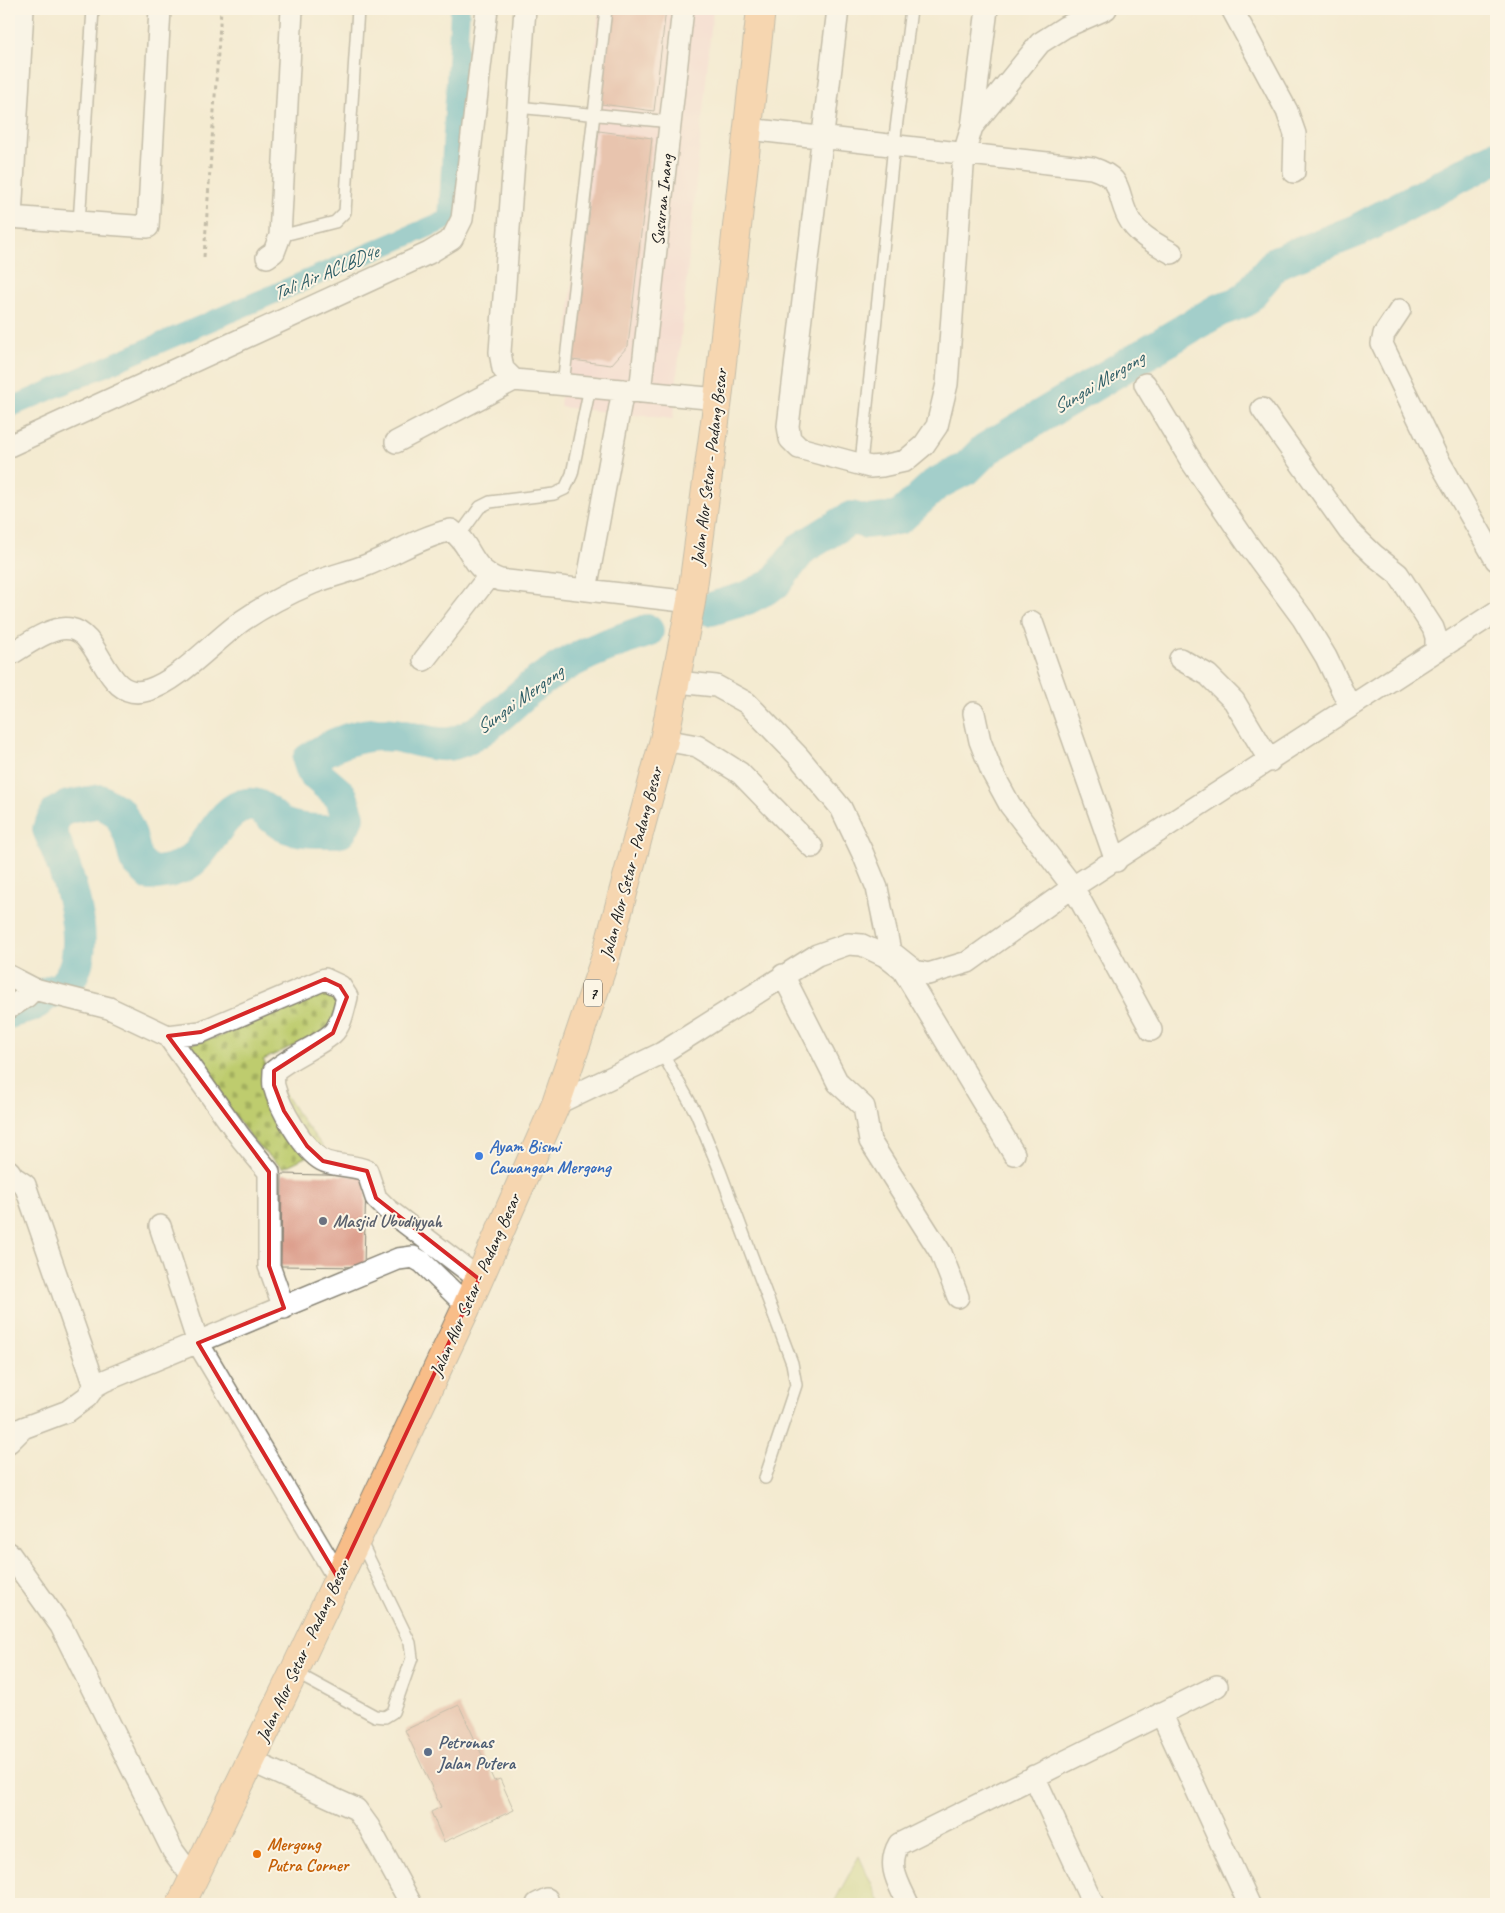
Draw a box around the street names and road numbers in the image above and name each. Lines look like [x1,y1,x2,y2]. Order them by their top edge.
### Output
street label: Susuran Inang [646,152,678,247]
street label: Jalan Alor Setar - Padang Besar [686,366,732,568]
street label: Jalan Alor Setar - Padang Besar [594,763,668,962]
road number: 7 [584,980,602,1006]
street label: Jalan Alor Setar - Padang Besar [424,1189,526,1381]
street label: Jalan Alor Setar - Padang Besar [251,1555,355,1746]

